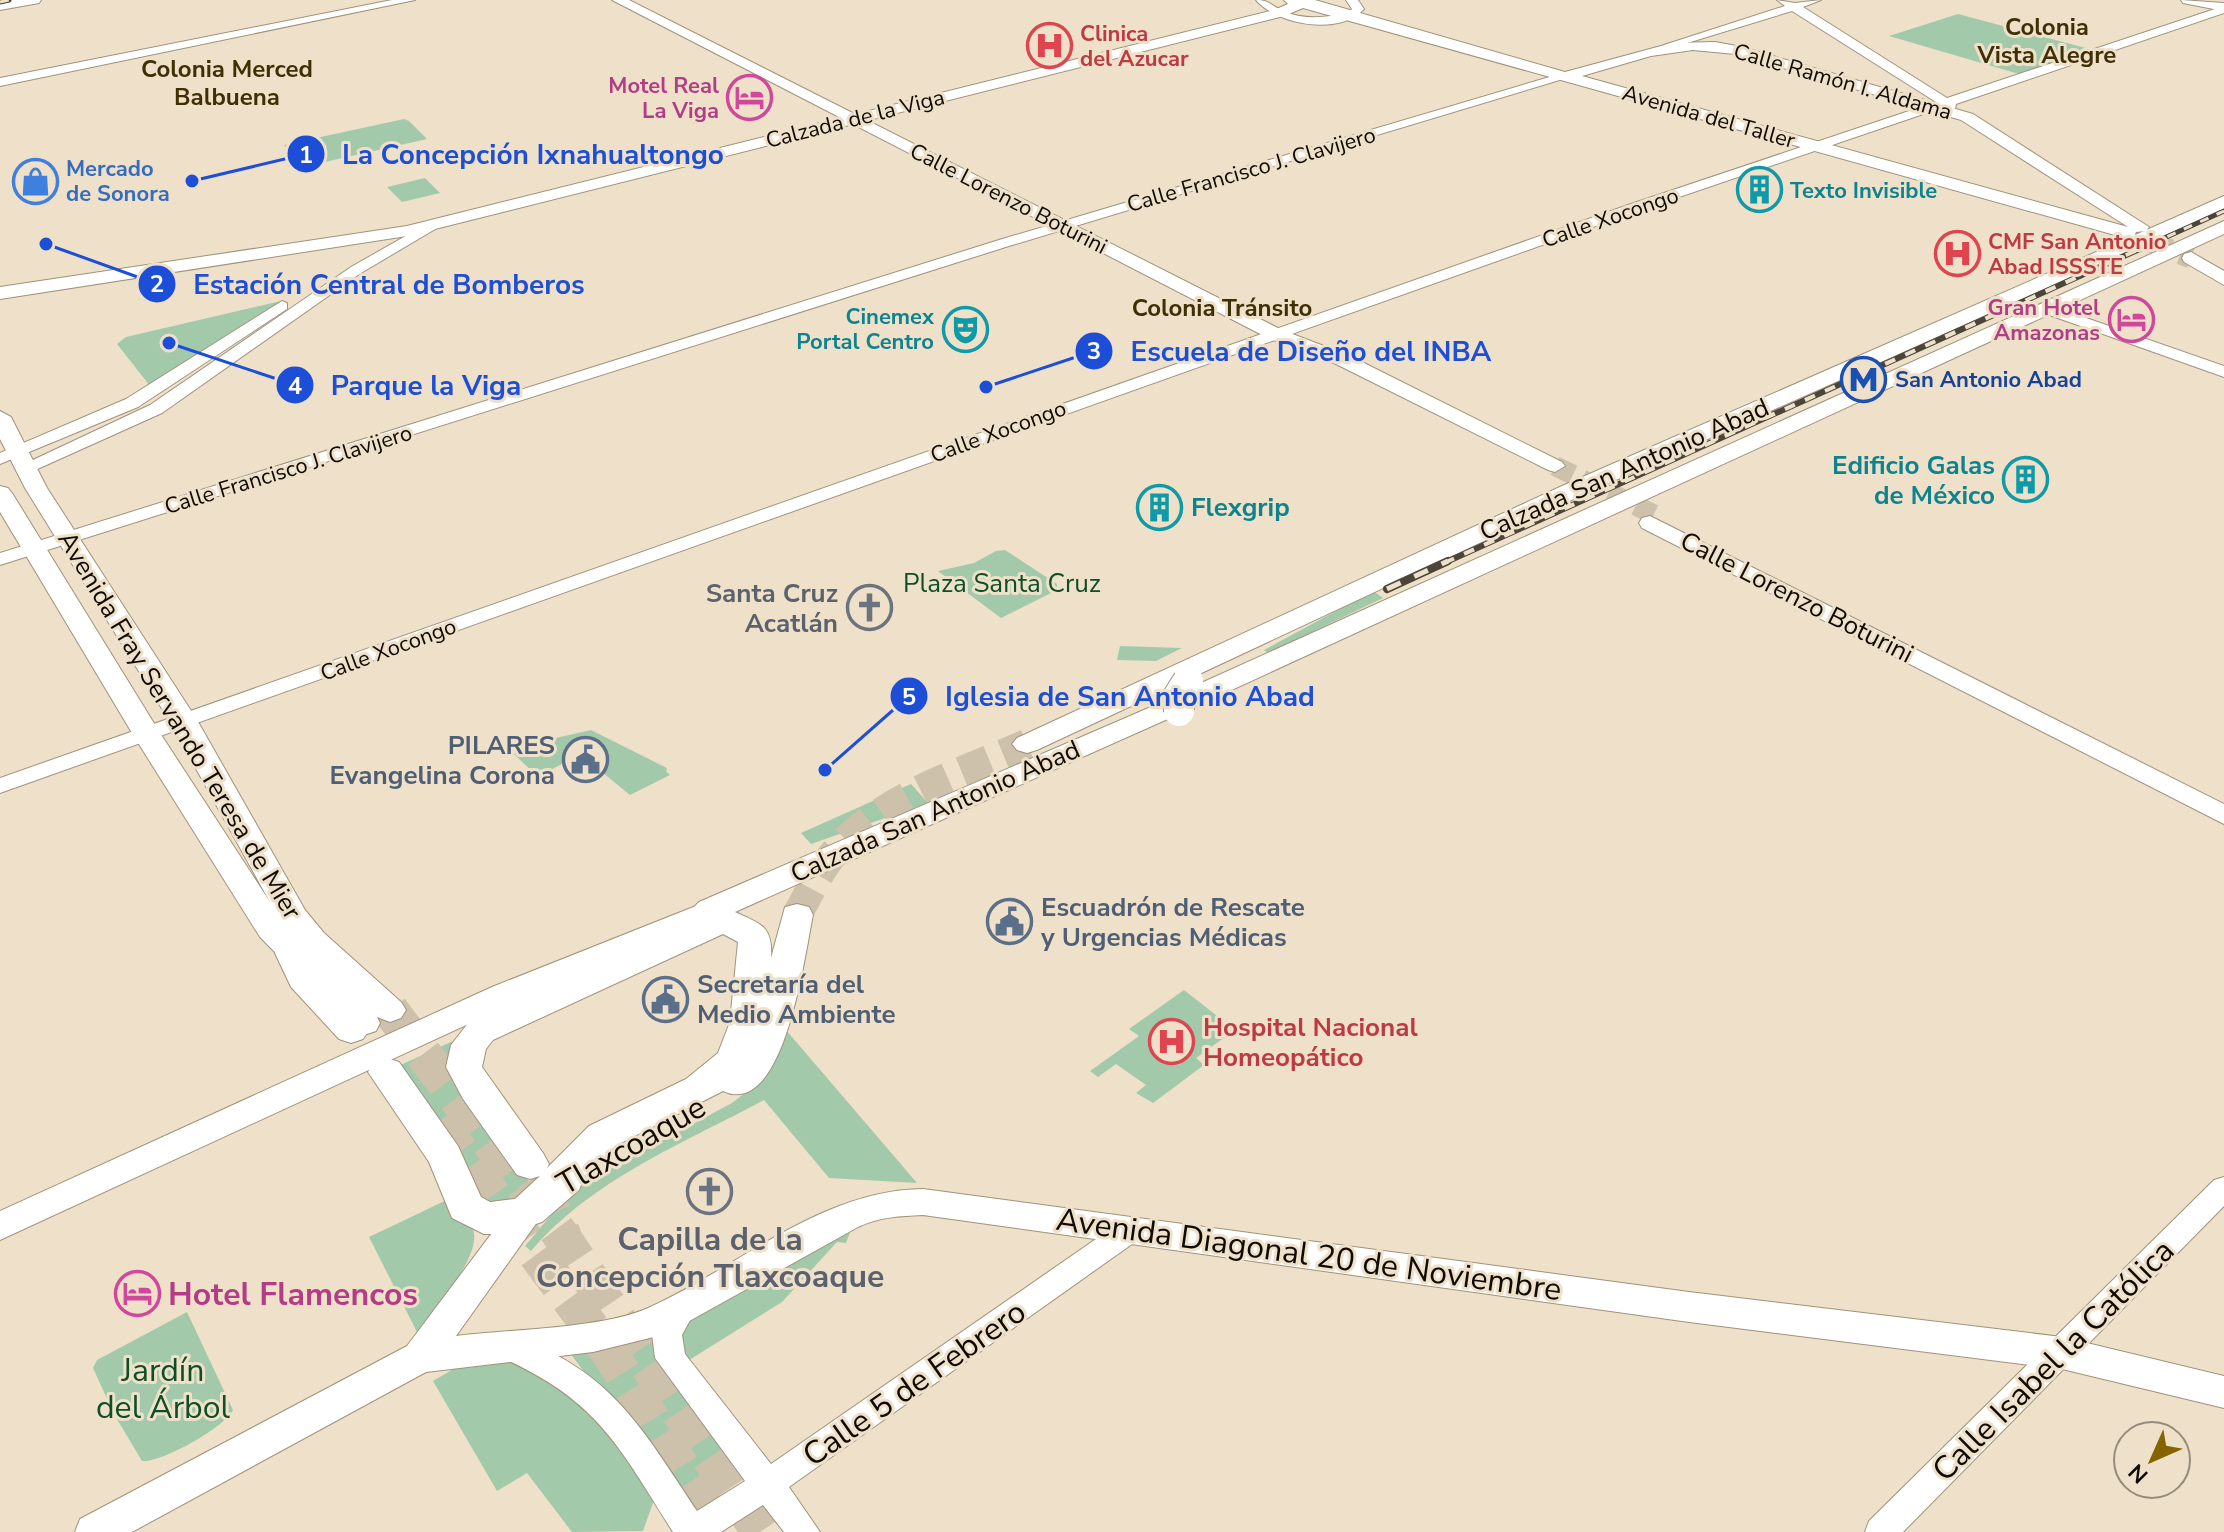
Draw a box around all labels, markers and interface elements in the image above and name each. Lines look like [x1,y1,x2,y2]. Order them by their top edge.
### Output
district label: Colonia Vista Alegre [1977,11,2116,71]
place label: Clinica del Azucar [1080,19,1189,74]
hospital icon: Clinica del Azucar [1025,22,1073,70]
street label: Calle Ramón I. Aldama [1730,36,1955,127]
district label: Colonia Merced Balbuena [141,53,313,113]
place label: Motel Real La Viga [608,71,719,126]
hotel icon: Motel Real La Viga [726,74,774,122]
street label: Avenida del Taller [1619,78,1799,156]
street label: Calzada de la Viga [763,82,948,156]
street label: Calle Francisco J. Clavijero [1123,120,1379,220]
callout: La Concepción Ixnahualtongo [286,128,740,180]
text: La Concepción Ixnahualtongo [342,136,724,174]
street label: Calle Lorenzo Boturini [905,136,1112,262]
text: 1 [299,139,313,171]
place label: Mercado de Sonora [66,154,170,209]
shop icon: Mercado de Sonora [11,157,59,205]
building icon: Texto Invisible [1735,166,1783,214]
place label: Texto Invisible [1790,176,1937,206]
street label: Calle Xocongo [1538,181,1683,255]
place label: CMF San Antonio Abad ISSSTE [1988,227,2166,282]
hospital icon: CMF San Antonio Abad ISSSTE [1933,230,1981,278]
callout: Estación Central de Bomberos [137,258,600,310]
text: Estación Central de Bomberos [193,266,585,304]
text: 2 [150,268,164,300]
district label: Colonia Tránsito [1132,292,1312,324]
place label: Gran Hotel Amazonas [1988,293,2100,348]
hotel icon: Gran Hotel Amazonas [2107,296,2155,344]
place label: Cinemex Portal Centro [796,302,935,357]
theatre icon: Cinemex Portal Centro [941,305,989,353]
callout: Escuela de Diseño del INBA [1074,325,1507,377]
text: Escuela de Diseño del INBA [1131,333,1492,371]
text: 3 [1087,335,1101,367]
metro station icon: San Antonio Abad [1840,355,1888,403]
callout: Parque la Viga [275,359,537,411]
place label: San Antonio Abad [1895,365,2082,395]
text: Parque la Viga [331,367,521,405]
text: 4 [288,370,302,402]
street label: Calzada San Antonio Abad [1474,390,1774,549]
street label: Calle Xocongo [926,393,1070,470]
street label: Calle Francisco J. Clavijero [161,418,416,522]
place label: Edificio Galas de México [1832,448,1995,513]
building icon: Edificio Galas de México [2002,456,2050,504]
building icon: Flexgrip [1136,483,1184,531]
place label: Flexgrip [1191,490,1290,525]
street label: Calle Lorenzo Boturini [1674,523,1919,671]
street label: Avenida Fray Servando Teresa de Mier [49,525,310,926]
park label: Plaza Santa Cruz [903,566,1101,601]
place label: Santa Cruz Acatlán [706,576,838,641]
church icon: Santa Cruz Acatlán [845,584,893,632]
street label: Calle Xocongo [316,611,460,688]
callout: Iglesia de San Antonio Abad [889,670,1331,722]
text: Iglesia de San Antonio Abad [945,678,1315,716]
text: 5 [902,681,916,713]
place label: PILARES Evangelina Corona [330,728,555,793]
street label: Calzada San Antonio Abad [785,732,1085,891]
public building icon: PILARES Evangelina Corona [562,736,610,784]
place label: Escuadrón de Rescate y Urgencias Médicas [1040,890,1305,955]
public building icon: Escuadrón de Rescate y Urgencias Médicas [986,898,1034,946]
place label: Secretaría del Medio Ambiente [697,967,896,1032]
public building icon: Secretaría del Medio Ambiente [642,975,690,1023]
place label: Hospital Nacional Homeopático [1203,1010,1418,1075]
hospital icon: Hospital Nacional Homeopático [1148,1018,1196,1066]
street label: Tlaxcoaque [549,1086,713,1205]
church icon: Capilla de la Concepción Tlaxcoaque [686,1168,734,1216]
street label: Avenida Diagonal 20 de Noviembre [1054,1198,1564,1311]
place label: Capilla de la Concepción Tlaxcoaque [536,1218,884,1298]
street label: Calle Isabel la Católica [1923,1230,2184,1491]
hotel icon: Hotel Flamencos [113,1270,161,1318]
place label: Hotel Flamencos [168,1273,418,1316]
street label: Calle 5 de Febrero [794,1290,1034,1477]
park label: Jardín del Árbol [96,1349,231,1429]
north arrow [2112,1420,2192,1500]
text: N [2122,1457,2155,1490]

